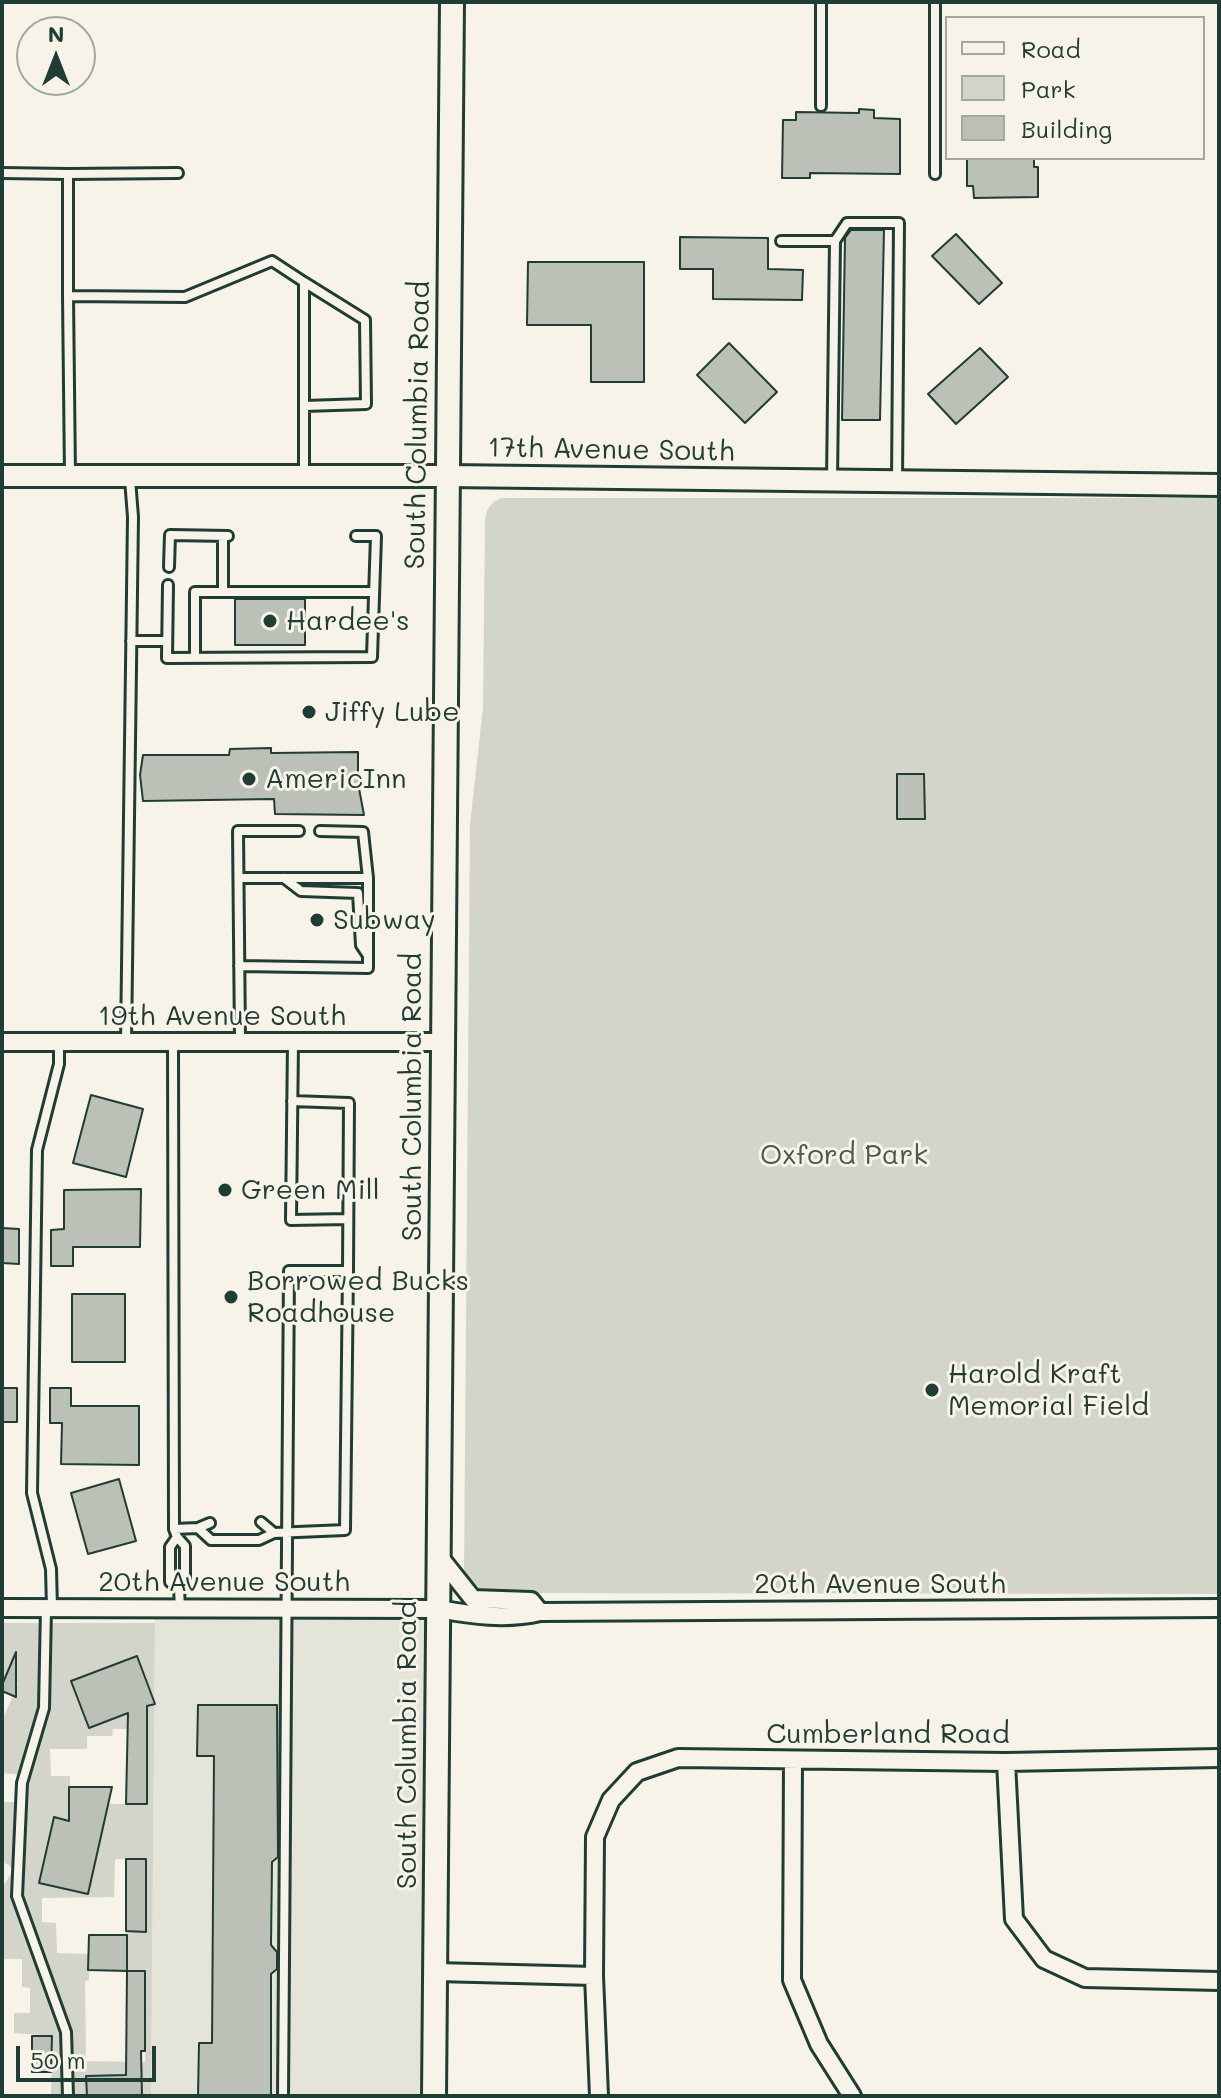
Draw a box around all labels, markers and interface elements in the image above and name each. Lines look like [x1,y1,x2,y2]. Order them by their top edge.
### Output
north arrow [16,16,96,96]
legend [945,16,1205,160]
text: N [48,19,64,48]
text: Road [1021,33,1081,64]
text: Park [1021,73,1075,104]
text: Building [1021,113,1112,144]
street label: South Columbia Road [399,280,437,570]
street label: 17th Avenue South [487,431,735,469]
place label: Hardee's [286,604,410,638]
marker: Hardee's [261,612,279,630]
place label: Jiffy Lube [325,695,460,729]
marker: Jiffy Lube [300,703,318,721]
place label: AmericInn [265,762,406,796]
marker: AmericInn [240,770,258,788]
place label: Subway [333,903,436,937]
marker: Subway [308,911,326,929]
street label: South Columbia Road [395,953,429,1241]
street label: 19th Avenue South [98,999,346,1033]
park label: Oxford Park [760,1138,928,1172]
place label: Green Mill [241,1173,380,1207]
marker: Green Mill [216,1181,234,1199]
place label: Borrowed Bucks Roadhouse [247,1264,469,1330]
marker: Borrowed Bucks Roadhouse [222,1288,240,1306]
place label: Harold Kraft Memorial Field [948,1357,1149,1423]
marker: Harold Kraft Memorial Field [923,1381,941,1399]
street label: 20th Avenue South [98,1565,350,1599]
street label: 20th Avenue South [754,1567,1006,1601]
street label: South Columbia Road [390,1601,424,1889]
street label: Cumberland Road [766,1717,1010,1751]
scale bar [20,2030,160,2080]
text: 50 m [30,2044,86,2075]

